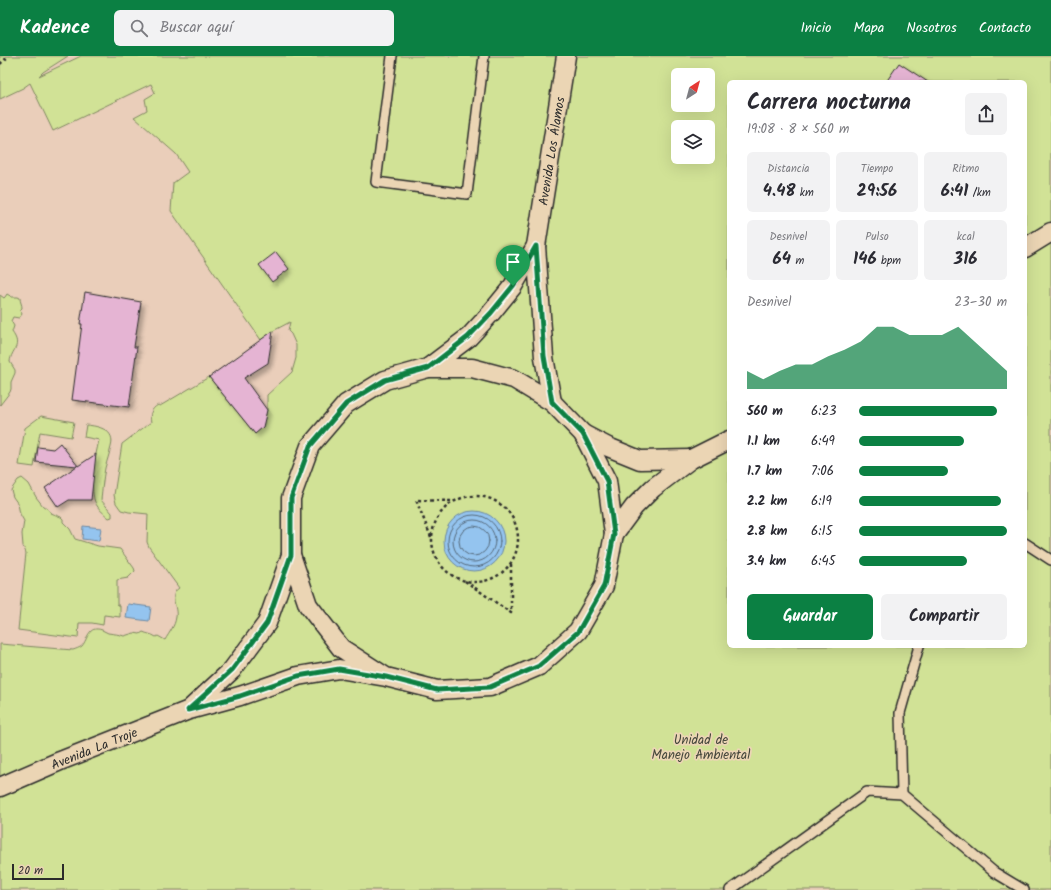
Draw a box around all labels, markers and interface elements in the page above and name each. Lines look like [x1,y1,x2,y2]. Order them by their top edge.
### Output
search box [114,10,394,46]
text: Kadence [20,13,90,43]
text: Buscar aquí [160,16,233,40]
icon: search [128,17,150,39]
text: Inicio [800,17,831,39]
text: Mapa [853,17,884,39]
text: Nosotros [906,17,957,39]
text: Contacto [979,17,1031,39]
north arrow [671,68,715,112]
map controls [671,68,715,164]
text: Carrera nocturna [747,86,911,121]
button: share [965,93,1007,135]
street label: Avenida Los Álamos [534,95,572,207]
text: 19:08 · 8 × 560 m [747,119,849,140]
button: layers [671,120,715,164]
text: Distancia [767,160,810,178]
text: Tiempo [861,160,893,178]
text: Ritmo [952,160,979,178]
text: 4.48 [763,178,795,205]
text: 29:56 [857,178,897,205]
text: 6:41 [941,178,968,205]
text: km [795,184,814,202]
text: /km [968,184,991,202]
text: Desnivel [770,228,807,246]
text: Pulso [865,228,889,246]
text: kcal [957,228,975,246]
pin [496,245,530,286]
text: 64 [773,246,791,273]
text: 146 [853,246,877,273]
text: 316 [954,246,977,273]
icon: arrive [502,251,524,273]
text: m [791,252,804,270]
text: bpm [877,252,901,270]
text: Desnivel [747,292,791,313]
text: 23–30 m [955,292,1007,313]
text: 560 m [747,401,783,422]
text: 6:23 [811,401,836,422]
text: 1.1 km [747,431,780,452]
text: 6:49 [811,431,835,452]
text: 1.7 km [747,461,782,482]
text: 7:06 [811,461,834,482]
text: 2.2 km [747,491,787,512]
text: 6:19 [811,491,832,512]
text: 2.8 km [747,521,787,542]
text: 6:15 [811,521,833,542]
text: 3.4 km [747,551,786,572]
text: 6:45 [811,551,836,572]
button: Guardar [747,594,873,640]
button: Compartir [881,594,1007,640]
street label: Avenida La Troje [48,722,141,776]
park label: Unidad de Manejo Ambiental [652,730,750,766]
scale bar [12,862,64,881]
text: 20 m [18,862,43,880]

